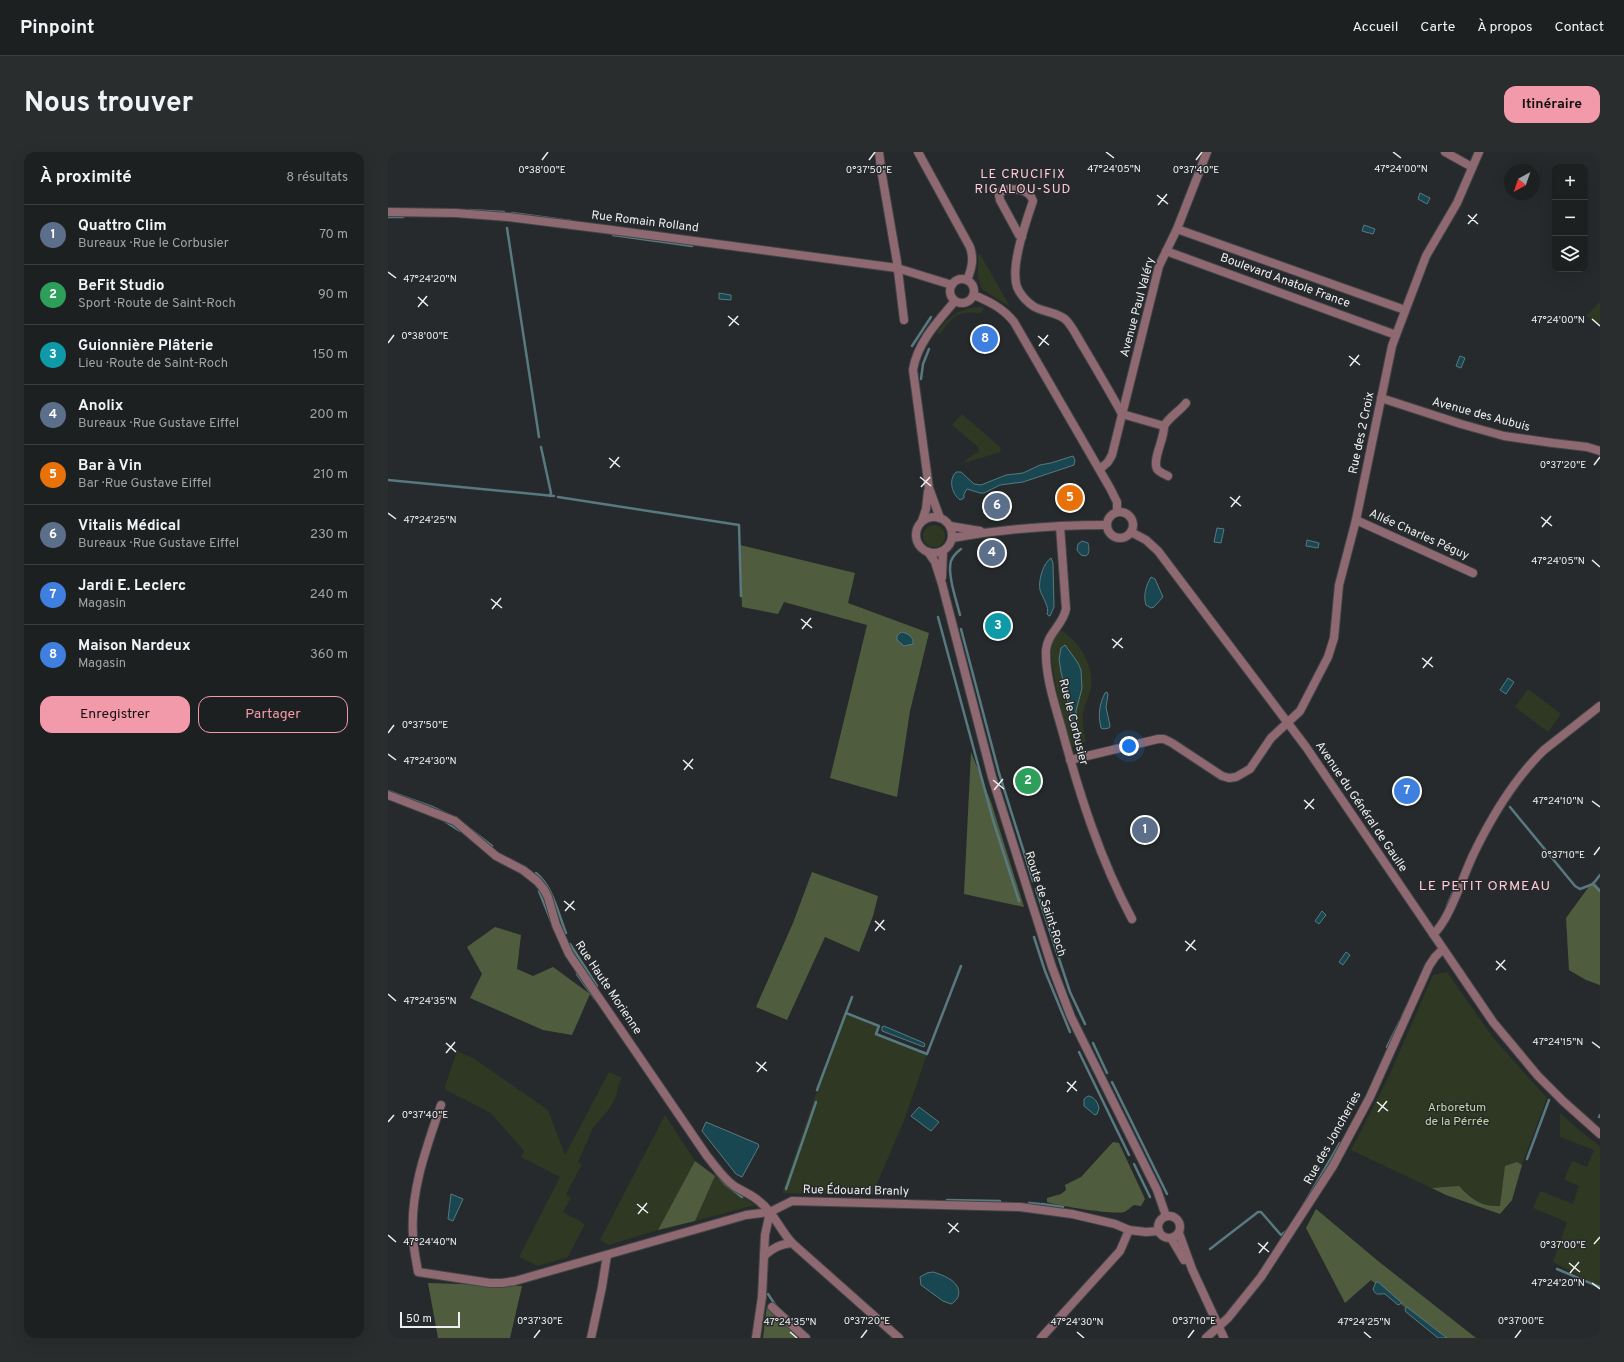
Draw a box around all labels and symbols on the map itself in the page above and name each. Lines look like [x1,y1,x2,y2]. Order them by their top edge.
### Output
text: 47°24'05"N [1087,163,1141,176]
text: 47°24'00"N [1374,163,1428,176]
text: 0°38'00"E [518,164,566,177]
text: 0°37'50"E [846,164,892,177]
text: 0°37'40"E [1173,164,1219,177]
north arrow [1504,164,1540,200]
district label: LE CRUCIFIX RIGALOU-SUD [975,167,1071,198]
street label: Rue Romain Rolland [590,207,700,237]
street label: Boulevard Anatole France [1218,250,1352,312]
street label: Avenue Paul Valéry [1117,255,1159,359]
text: 47°24'20"N [403,273,457,286]
text: 47°24'00"N [1531,314,1585,327]
pin: 8 [972,324,998,354]
text: 0°38'00"E [401,330,449,343]
street label: Rue des 2 Croix [1345,390,1379,476]
street label: Avenue des Aubuis [1430,394,1532,436]
text: 0°37'20"E [1540,459,1586,472]
pin: 5 [1057,483,1083,513]
pin: 6 [984,491,1010,521]
street label: Allée Charles Péguy [1367,506,1471,564]
text: 47°24'25"N [403,514,457,527]
pin: 4 [979,538,1005,568]
text: 47°24'05"N [1531,555,1585,568]
pin: 3 [985,611,1011,641]
street label: Rue le Corbusier [1055,677,1092,767]
text: 0°37'50"E [402,719,448,732]
your location [1119,736,1139,756]
street label: Avenue du Général de Gaulle [1311,739,1411,875]
text: 47°24'30"N [403,755,457,768]
pin: 2 [1015,766,1041,796]
pin: 7 [1394,776,1420,806]
text: 47°24'10"N [1532,795,1584,808]
pin: 1 [1132,815,1158,845]
street label: Route de Saint-Roch [1020,849,1070,959]
text: 0°37'10"E [1541,849,1585,862]
district label: LE PETIT ORMEAU [1419,878,1551,895]
street label: Rue Haute Morienne [571,938,645,1038]
text: 47°24'35"N [403,995,457,1008]
text: 47°24'15"N [1533,1036,1583,1049]
street label: Rue des Joncheries [1301,1088,1365,1188]
park label: Arboretum de la Pérrée [1425,1100,1489,1130]
text: 0°37'40"E [402,1109,448,1122]
street label: Rue Édouard Branly [803,1182,909,1200]
text: 47°24'40"N [403,1236,457,1249]
text: 0°37'00"E [1540,1239,1586,1252]
text: 47°24'20"N [1531,1277,1585,1290]
scale bar [400,1310,460,1329]
text: 0°37'30"E [517,1315,563,1328]
text: 0°37'20"E [844,1315,890,1328]
text: 0°37'10"E [1172,1315,1216,1328]
text: 0°37'00"E [1498,1315,1544,1328]
text: 47°24'35"N [763,1316,817,1329]
text: 47°24'30"N [1050,1316,1104,1329]
text: 47°24'25"N [1337,1316,1391,1329]

